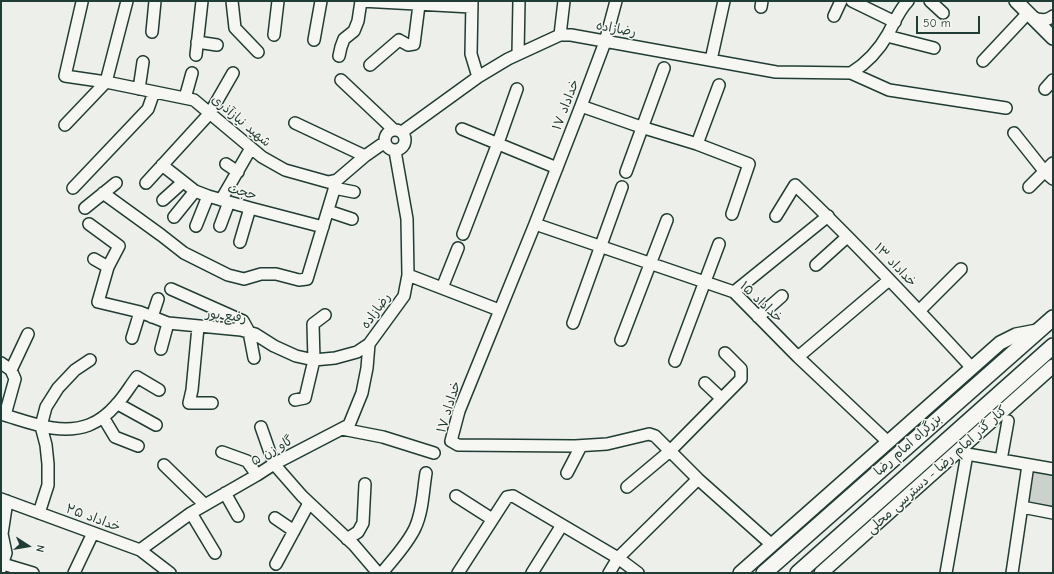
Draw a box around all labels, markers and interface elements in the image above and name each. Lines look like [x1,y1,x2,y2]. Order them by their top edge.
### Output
scale bar [918,8,982,34]
text: 50 m [923,16,951,30]
street label: رضازاده [595,18,637,40]
street label: خداداد ۱۷ [549,77,583,133]
street label: شهید نیازآذری [208,92,274,150]
street label: حجت [226,180,258,204]
street label: خداداد ۱۳ [870,240,920,290]
street label: خداداد ۱۵ [736,278,786,326]
street label: رضازاده [358,290,394,332]
street label: رفیع پور [205,306,247,326]
street label: خداداد ۱۷ [434,379,464,435]
street label: کنار گذر امام رضا - دسترسی محلی [863,403,1011,537]
street label: بزرگراه امام رضا [871,411,945,479]
street label: گاو زن ۵ [248,433,296,469]
street label: خداداد ۲۵ [64,501,122,535]
north arrow [8,526,48,566]
text: N [33,544,47,553]

